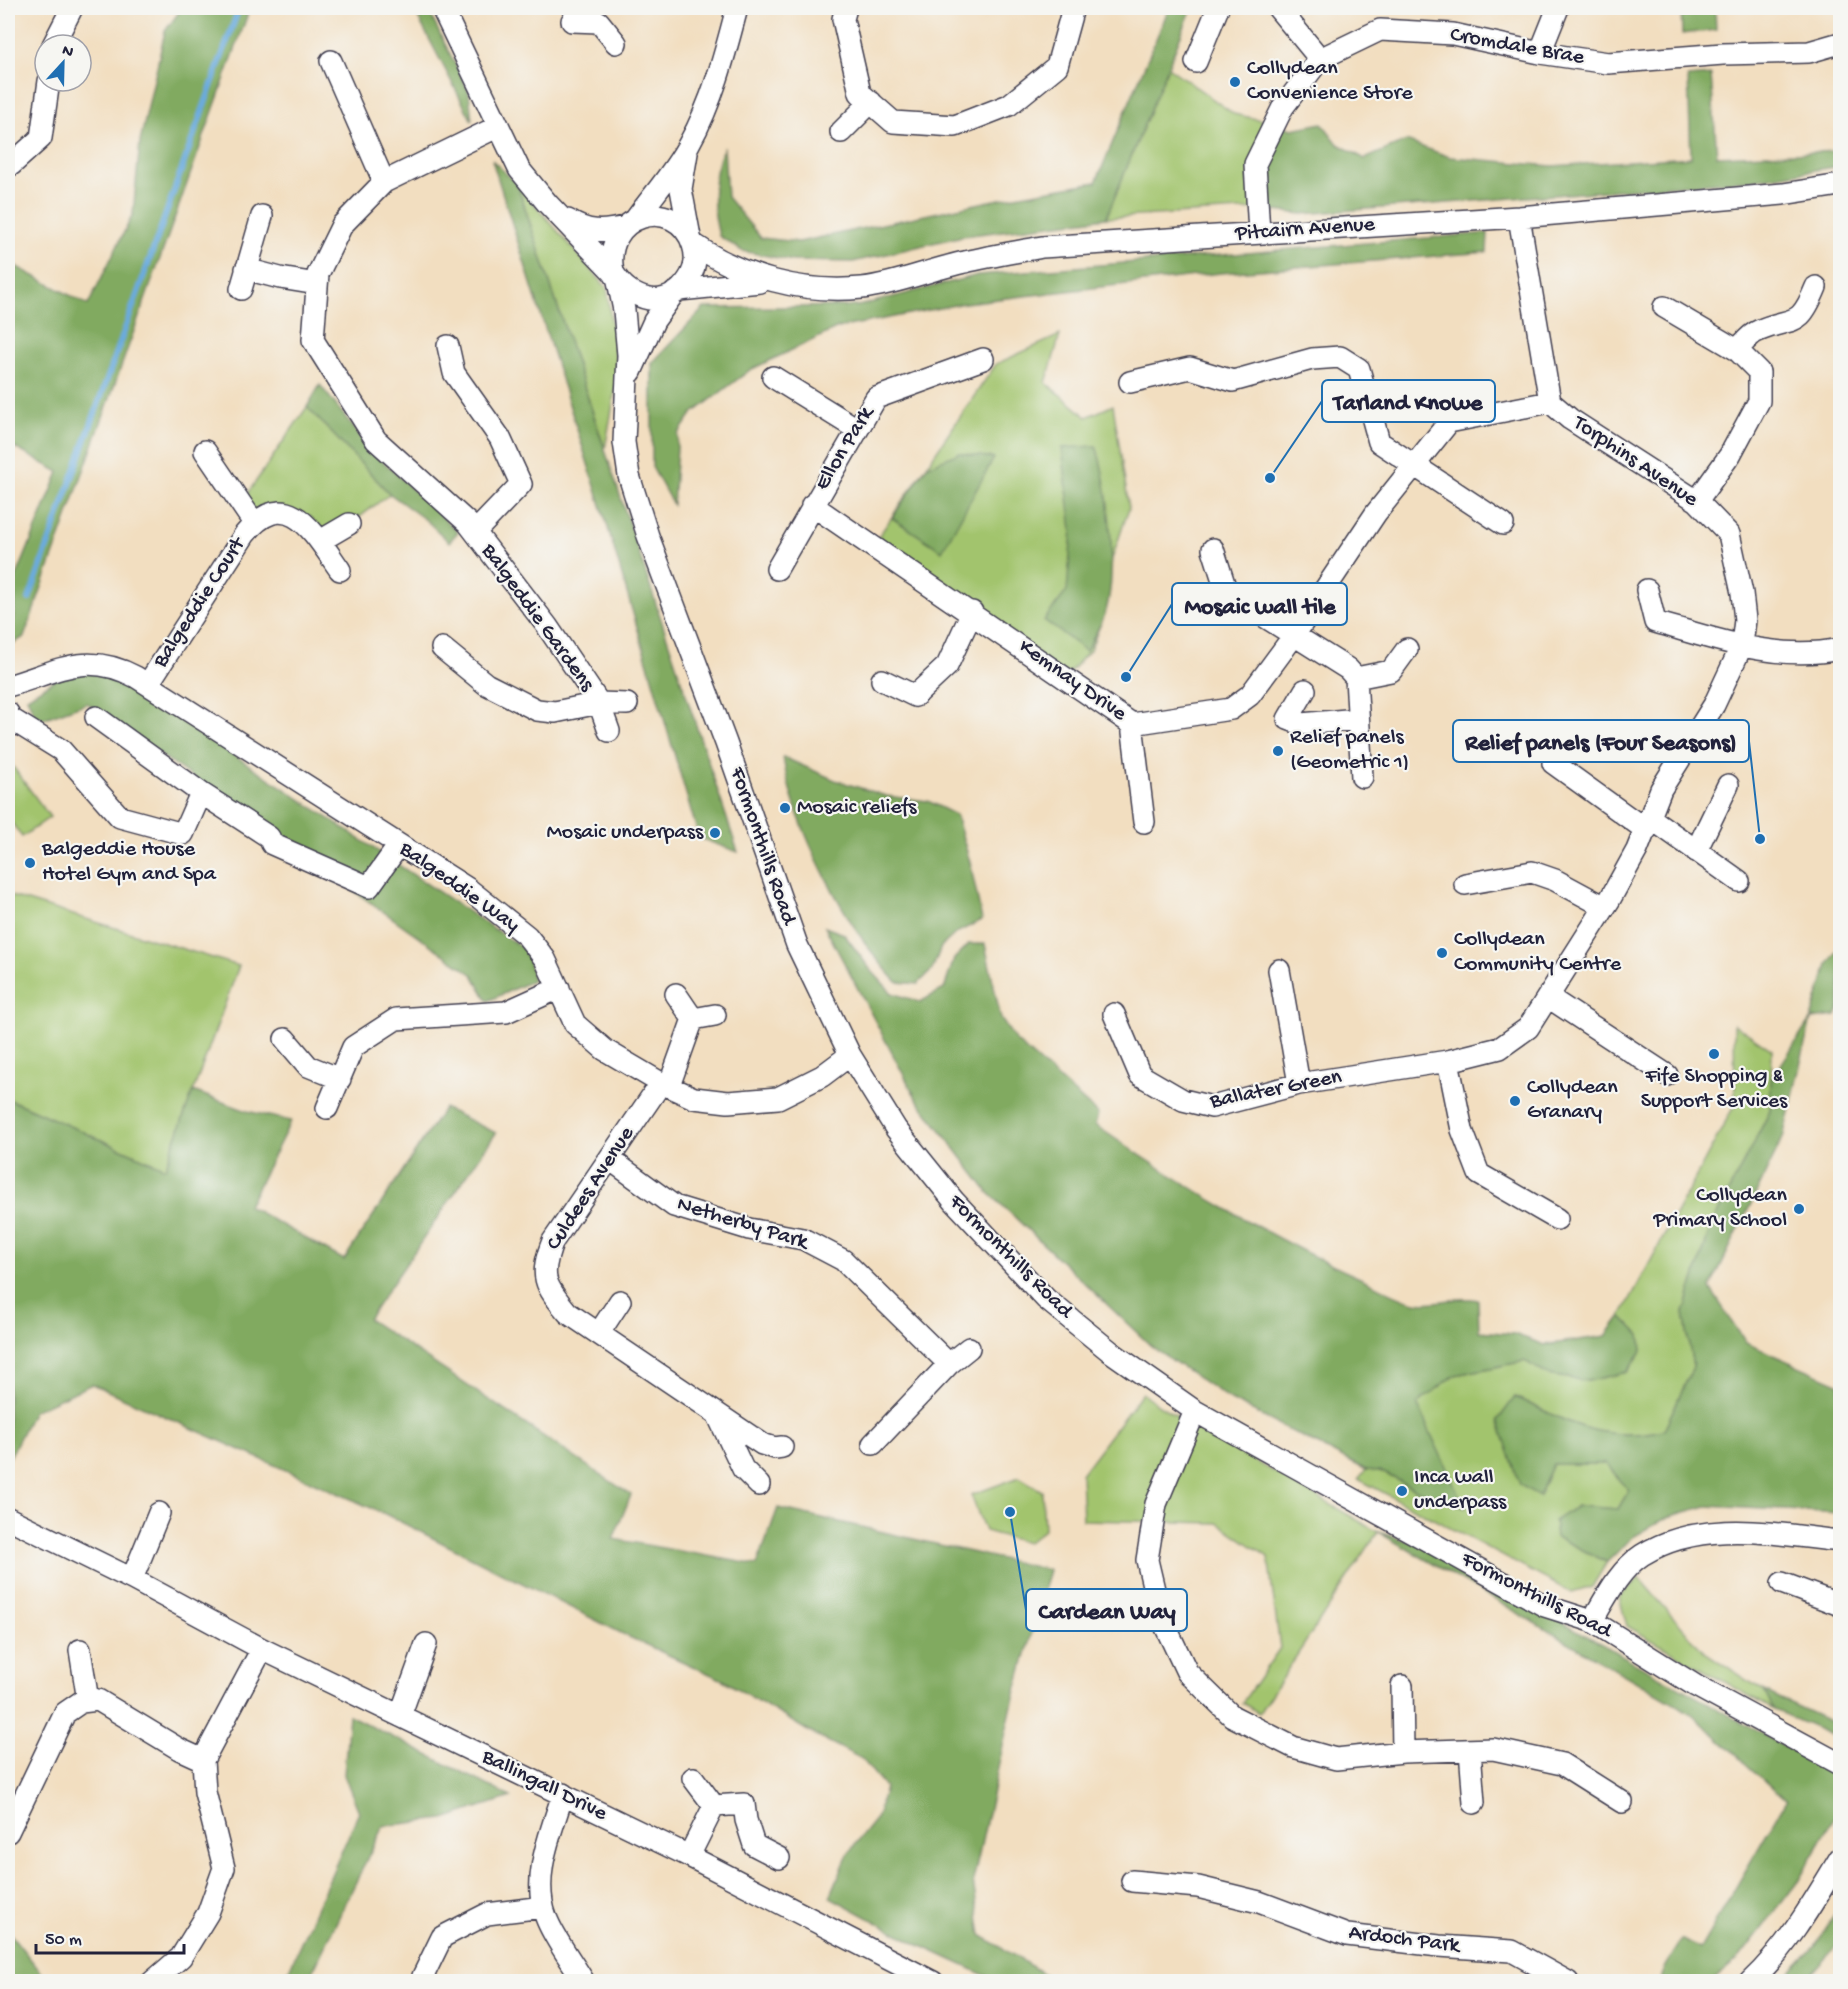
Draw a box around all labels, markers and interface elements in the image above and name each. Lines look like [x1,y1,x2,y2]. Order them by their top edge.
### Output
street label: Cromdale Brae [1448,22,1587,72]
north arrow [33,33,93,93]
text: N [59,42,76,63]
place label: Collydean Convenience Store [1247,56,1413,107]
marker: Collydean Convenience Store [1228,75,1242,89]
street label: Pitcairn Avenue [1233,212,1376,248]
callout: Tarland Knowe [1322,380,1495,422]
text: Tarland Knowe [1332,390,1484,419]
street label: Ellon Park [810,401,881,495]
street label: Torphins Avenue [1566,410,1703,514]
street label: Balgeddie Court [148,531,253,674]
street label: Balgeddie Gardens [474,538,600,698]
callout: Mosaic wall tile [1172,583,1347,625]
text: Mosaic wall tile [1184,594,1337,623]
street label: Kemnay Drive [1013,634,1131,728]
callout: Relief panels (Four Seasons) [1453,720,1749,762]
place label: Relief panels (Geometric 1) [1290,725,1409,776]
text: Relief panels (Four Seasons) [1464,730,1737,759]
marker: Relief panels (Geometric 1) [1271,744,1285,758]
street label: Formonthills Road [723,763,802,930]
place label: Mosaic reliefs [797,795,917,821]
marker: Mosaic reliefs [778,801,792,815]
place label: Mosaic underpass [546,820,704,846]
marker: Mosaic underpass [708,826,722,840]
street label: Balgeddie Way [393,836,524,939]
place label: Balgeddie House Hotel Gym and Spa [41,837,217,888]
marker: Balgeddie House Hotel Gym and Spa [23,856,37,870]
place label: Collydean Community Centre [1454,927,1622,978]
marker: Collydean Community Centre [1435,946,1449,960]
marker: Fife Shopping & Support Services [1707,1047,1721,1061]
street label: Ballater Green [1207,1064,1345,1116]
place label: Fife Shopping & Support Services [1641,1064,1788,1115]
place label: Collydean Granary [1527,1075,1618,1126]
marker: Collydean Granary [1508,1094,1522,1108]
street label: Culdees Avenue [541,1122,641,1256]
place label: Collydean Primary School [1652,1183,1788,1234]
street label: Formonthills Road [942,1189,1079,1326]
street label: Netherby Park [674,1192,813,1257]
marker: Collydean Primary School [1792,1202,1806,1216]
place label: Inca wall underpass [1414,1465,1507,1516]
marker: Inca wall underpass [1395,1484,1409,1498]
street label: Formonthills Road [1456,1547,1617,1646]
callout: Cardean Way [1026,1589,1187,1631]
text: Cardean Way [1038,1599,1176,1628]
street label: Ballingall Drive [476,1744,611,1828]
scale bar [36,1917,184,1955]
street label: Ardoch Park [1347,1920,1463,1960]
text: 50 m [45,1930,82,1951]

